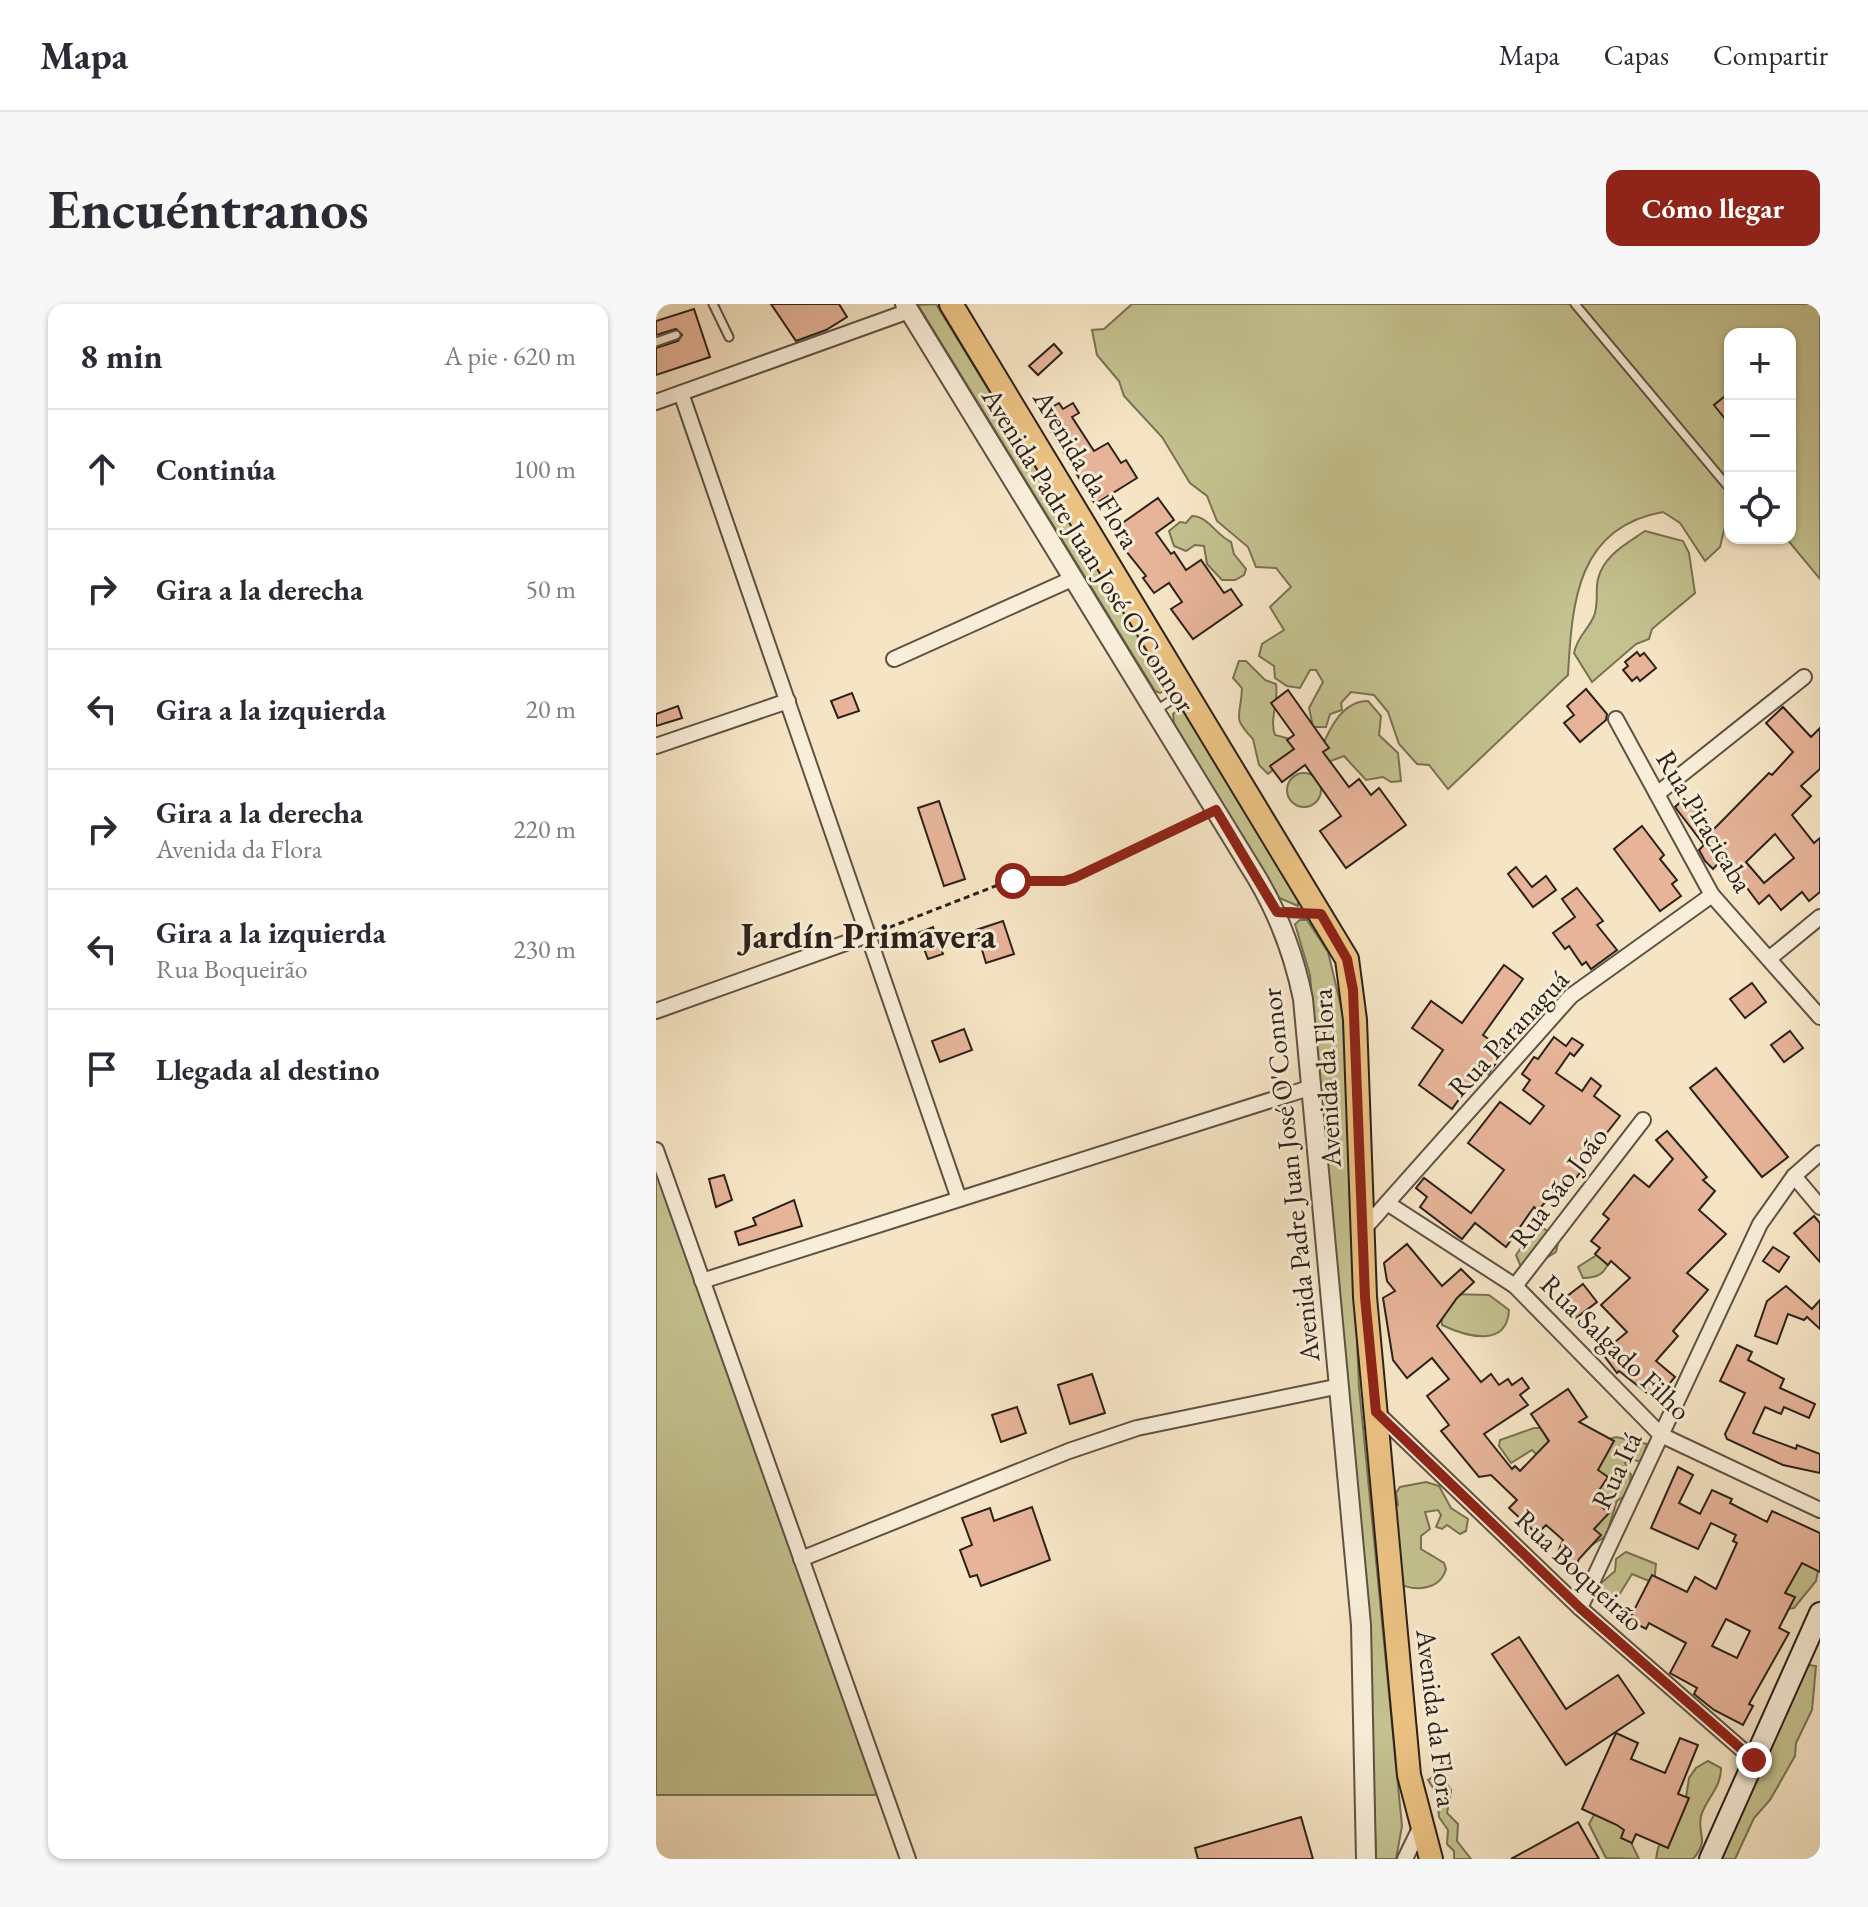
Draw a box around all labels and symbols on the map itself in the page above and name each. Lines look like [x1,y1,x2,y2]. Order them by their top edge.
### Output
street label: Avenida Padre Juan José O'Connor [974,380,1204,720]
street label: Avenida da Flora [1025,382,1149,556]
street label: Rua Piracicaba [1648,743,1762,899]
route start [995,863,1031,899]
district label: Jardín Primavera [737,912,996,959]
street label: Rua Paranaguá [1440,961,1577,1104]
street label: Avenida Padre Juan José O'Connor [1252,985,1328,1365]
street label: Avenida da Flora [1303,987,1349,1169]
street label: Rua São João [1501,1119,1615,1255]
street label: Rua Salgado Filho [1533,1266,1699,1428]
street label: Rua Itá [1583,1425,1650,1514]
street label: Rua Boqueirão [1508,1501,1652,1639]
street label: Avenida da Flora [1408,1626,1466,1810]
route end [1736,1742,1772,1778]

